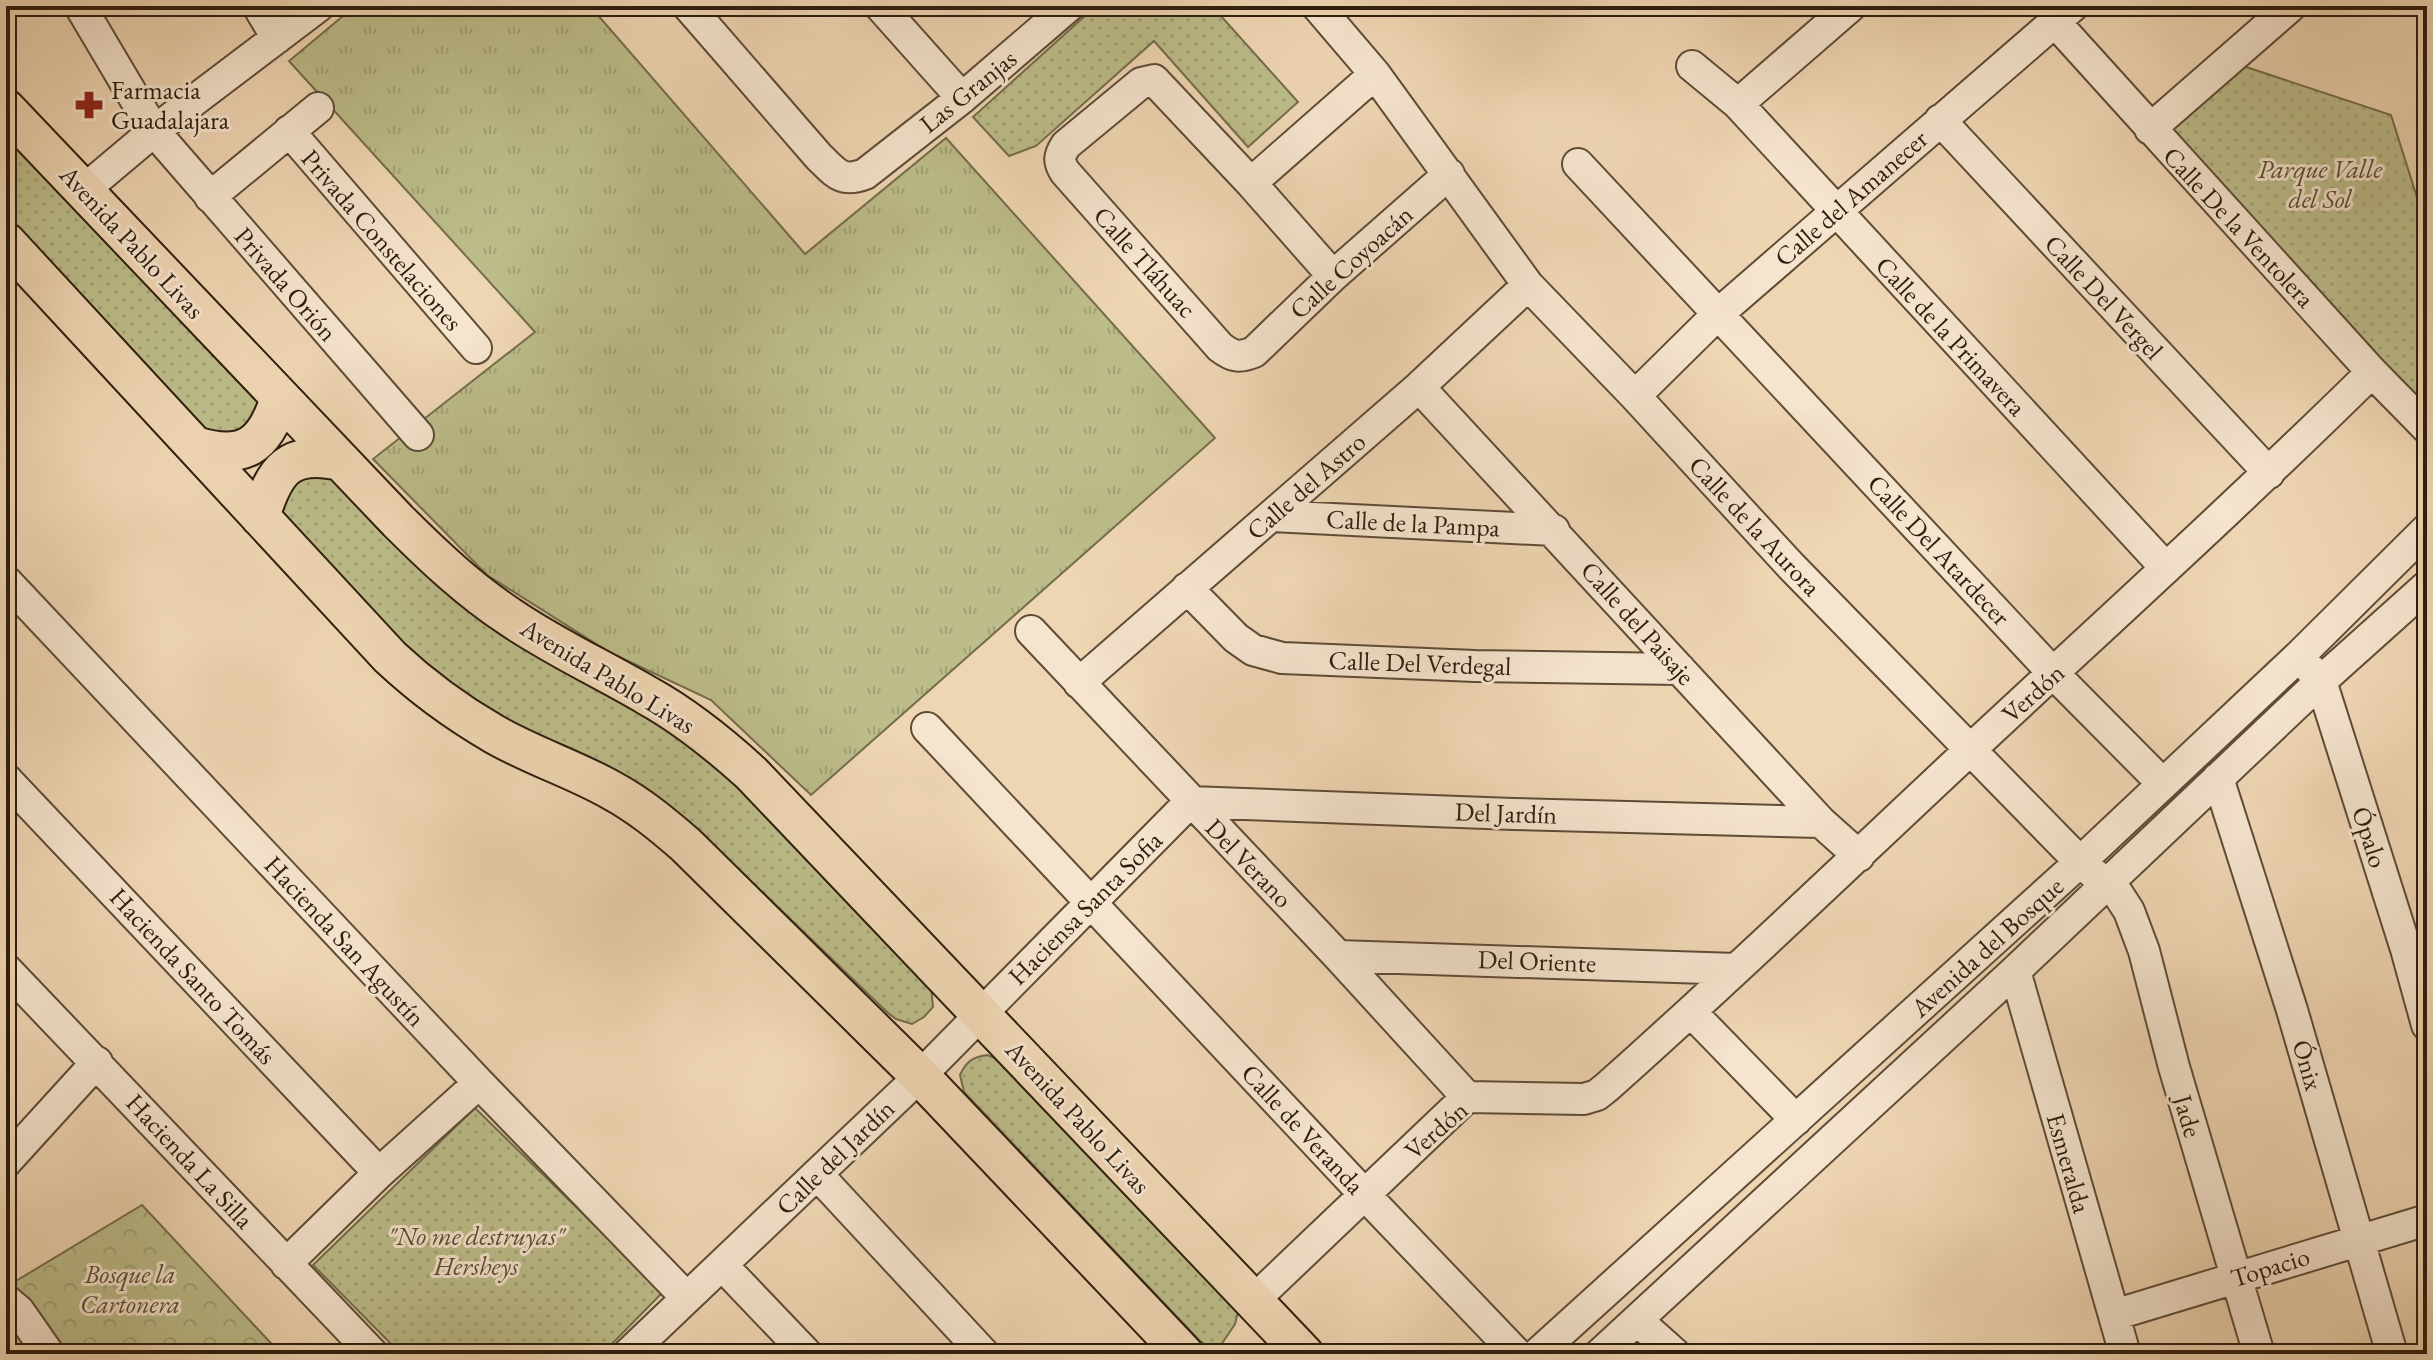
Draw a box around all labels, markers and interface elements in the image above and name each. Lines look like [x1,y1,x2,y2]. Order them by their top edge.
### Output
street label: Las Granjas [912,41,1024,141]
place label: Farmacia Guadalajara [111,73,230,137]
pharmacy icon: Farmacia Guadalajara [74,90,104,120]
street label: Calle del Amanecer [1767,122,1935,274]
street label: Calle De la Ventolera [2156,139,2323,315]
street label: Privada Constelaciones [294,142,470,338]
park label: Parque Valle del Sol [2258,152,2383,216]
street label: Avenida Pablo Livas [51,157,212,326]
street label: Calle Coyoacán [1282,197,1420,327]
street label: Calle Tláhuac [1086,199,1204,325]
street label: Privada Orión [227,220,345,349]
street label: Calle Del Vergel [2037,227,2171,367]
street label: Calle de la Primavera [1868,249,2034,424]
street label: Calle del Astro [1239,425,1373,547]
street label: Calle de la Aurora [1681,449,1829,604]
street label: Calle Del Atardecer [1860,467,2018,633]
street label: Calle de la Pampa [1325,501,1501,545]
street label: Calle del Paisaje [1573,554,1703,692]
street label: Avenida Pablo Livas [514,610,702,742]
street label: Calle Del Verdegal [1328,643,1512,683]
street label: Verdón [1994,656,2072,730]
street label: Del Jardín [1454,794,1558,832]
street label: Ópalo [2344,802,2396,872]
street label: Del Verano [1198,811,1300,915]
street label: Haciensa Santa Sofia [1001,823,1170,992]
street label: Hacienda San Agustín [257,848,433,1034]
street label: Avenida del Bosque [1903,869,2071,1025]
street label: Hacienda Santo Tomás [102,880,284,1072]
street label: Del Oriente [1477,942,1597,980]
street label: Avenida Pablo Livas [997,1032,1158,1201]
street label: Ónix [2285,1036,2332,1095]
street label: Calle de Veranda [1234,1057,1373,1202]
street label: Hacienda La Silla [119,1086,262,1236]
street label: Jade [2165,1089,2210,1141]
street label: Calle del Jardín [768,1092,902,1222]
street label: Verdón [1397,1093,1475,1167]
street label: Esmeralda [2039,1109,2100,1217]
park label: "No me destruyas" Hersheys [388,1219,567,1283]
street label: Topacio [2226,1239,2314,1295]
park label: Bosque la Cartonera [80,1257,180,1321]

